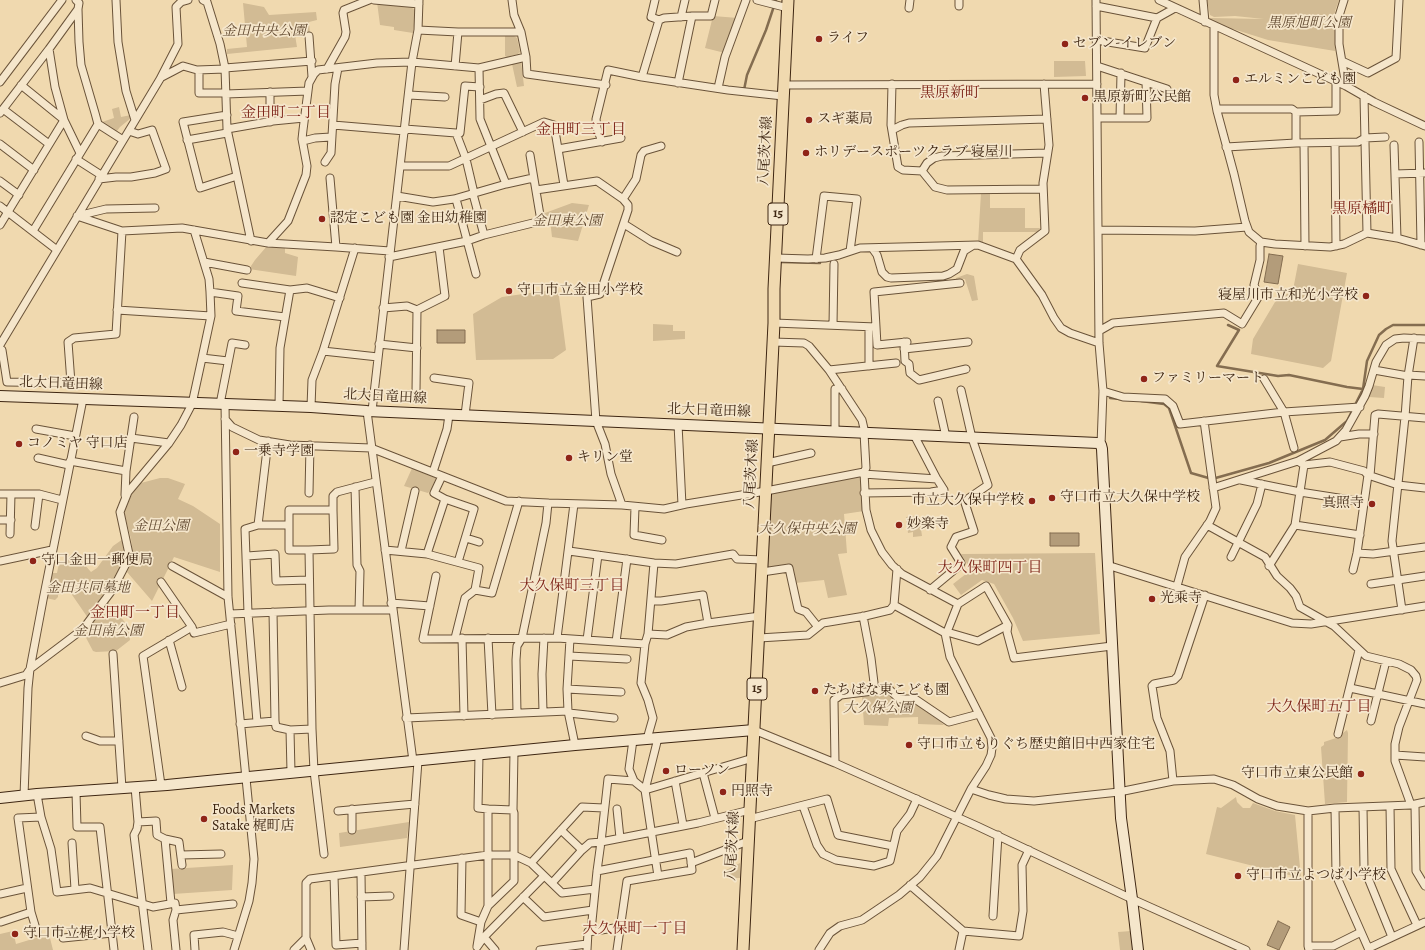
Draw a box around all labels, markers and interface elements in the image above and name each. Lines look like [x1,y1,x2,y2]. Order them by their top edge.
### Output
park label: 黒原旭町公園 [1267,16,1351,32]
park label: 金田中央公園 [222,24,306,40]
place label: ライフ [827,31,869,47]
marker: ライフ [814,34,824,44]
place label: セブン-イレブン [1073,36,1176,52]
marker: セブン-イレブン [1060,39,1070,49]
place label: エルミンこども園 [1244,72,1356,88]
marker: エルミンこども園 [1231,75,1241,85]
district label: 黒原新町 [920,84,980,102]
place label: 黒原新町公民館 [1093,90,1191,106]
marker: 黒原新町公民館 [1080,93,1090,103]
district label: 金田町二丁目 [241,104,331,122]
place label: スギ薬局 [817,112,873,128]
marker: スギ薬局 [804,115,814,125]
street label: 八尾茨木線 [756,116,776,186]
district label: 金田町三丁目 [536,121,626,139]
place label: ホリデースポーツクラブ 寝屋川 [814,145,1013,161]
marker: ホリデースポーツクラブ 寝屋川 [801,148,811,158]
district label: 黒原橘町 [1332,200,1392,218]
road number: 15 [768,203,788,225]
place label: 認定こども園 金田幼稚園 [330,211,487,227]
marker: 認定こども園 金田幼稚園 [317,214,327,224]
park label: 金田東公園 [532,214,602,230]
place label: 守口市立金田小学校 [517,283,643,299]
marker: 守口市立金田小学校 [504,286,514,296]
place label: 寝屋川市立和光小学校 [1218,288,1358,304]
marker: 寝屋川市立和光小学校 [1361,291,1371,301]
place label: ファミリーマート [1152,371,1264,387]
street label: 北大日竜田線 [19,374,103,394]
marker: ファミリーマート [1139,374,1149,384]
street label: 北大日竜田線 [343,386,427,408]
street label: 北大日竜田線 [667,401,751,421]
place label: コノミヤ 守口店 [27,436,128,452]
marker: コノミヤ 守口店 [14,439,24,449]
street label: 八尾茨木線 [742,439,762,509]
place label: 一乗寺学園 [244,444,314,460]
marker: 一乗寺学園 [231,447,241,457]
place label: キリン堂 [577,450,633,466]
marker: キリン堂 [564,453,574,463]
place label: 守口市立大久保中学校 [1060,490,1200,506]
place label: 市立大久保中学校 [912,493,1024,509]
marker: 守口市立大久保中学校 [1047,493,1057,503]
marker: 市立大久保中学校 [1027,496,1037,506]
place label: 真照寺 [1322,496,1364,512]
marker: 真照寺 [1367,499,1377,509]
place label: 妙楽寺 [907,517,949,533]
park label: 金田公園 [133,519,189,535]
marker: 妙楽寺 [894,520,904,530]
park label: 大久保中央公園 [758,522,856,538]
place label: 守口金田一郵便局 [41,553,153,569]
marker: 守口金田一郵便局 [28,556,38,566]
district label: 大久保町四丁目 [938,559,1042,577]
district label: 大久保町三丁目 [520,577,624,595]
park label: 金田共同墓地 [46,581,130,597]
place label: 光乘寺 [1160,591,1202,607]
marker: 光乘寺 [1147,594,1157,604]
district label: 金田町一丁目 [90,604,180,622]
park label: 金田南公園 [73,624,143,640]
road number: 15 [747,678,767,700]
place label: たちばな東こども園 [823,683,949,699]
marker: たちばな東こども園 [810,686,820,696]
district label: 大久保町五丁目 [1267,698,1371,716]
park label: 大久保公園 [843,701,913,717]
place label: 守口市立もりぐち歴史館旧中西家住宅 [917,737,1155,753]
marker: 守口市立もりぐち歴史館旧中西家住宅 [904,740,914,750]
place label: ローソン [674,763,730,779]
marker: ローソン [661,766,671,776]
place label: 守口市立東公民館 [1241,766,1353,782]
marker: 守口市立東公民館 [1356,769,1366,779]
place label: 円照寺 [731,784,773,800]
marker: 円照寺 [718,787,728,797]
place label: Foods Markets Satake 梶町店 [212,803,295,836]
street label: 八尾茨木線 [723,811,743,881]
marker: Foods Markets Satake 梶町店 [199,814,209,824]
place label: 守口市立よつば小学校 [1246,868,1386,884]
marker: 守口市立よつば小学校 [1233,871,1243,881]
district label: 大久保町一丁目 [583,920,687,938]
place label: 守口市立梶小学校 [23,926,135,942]
marker: 守口市立梶小学校 [10,929,20,939]

